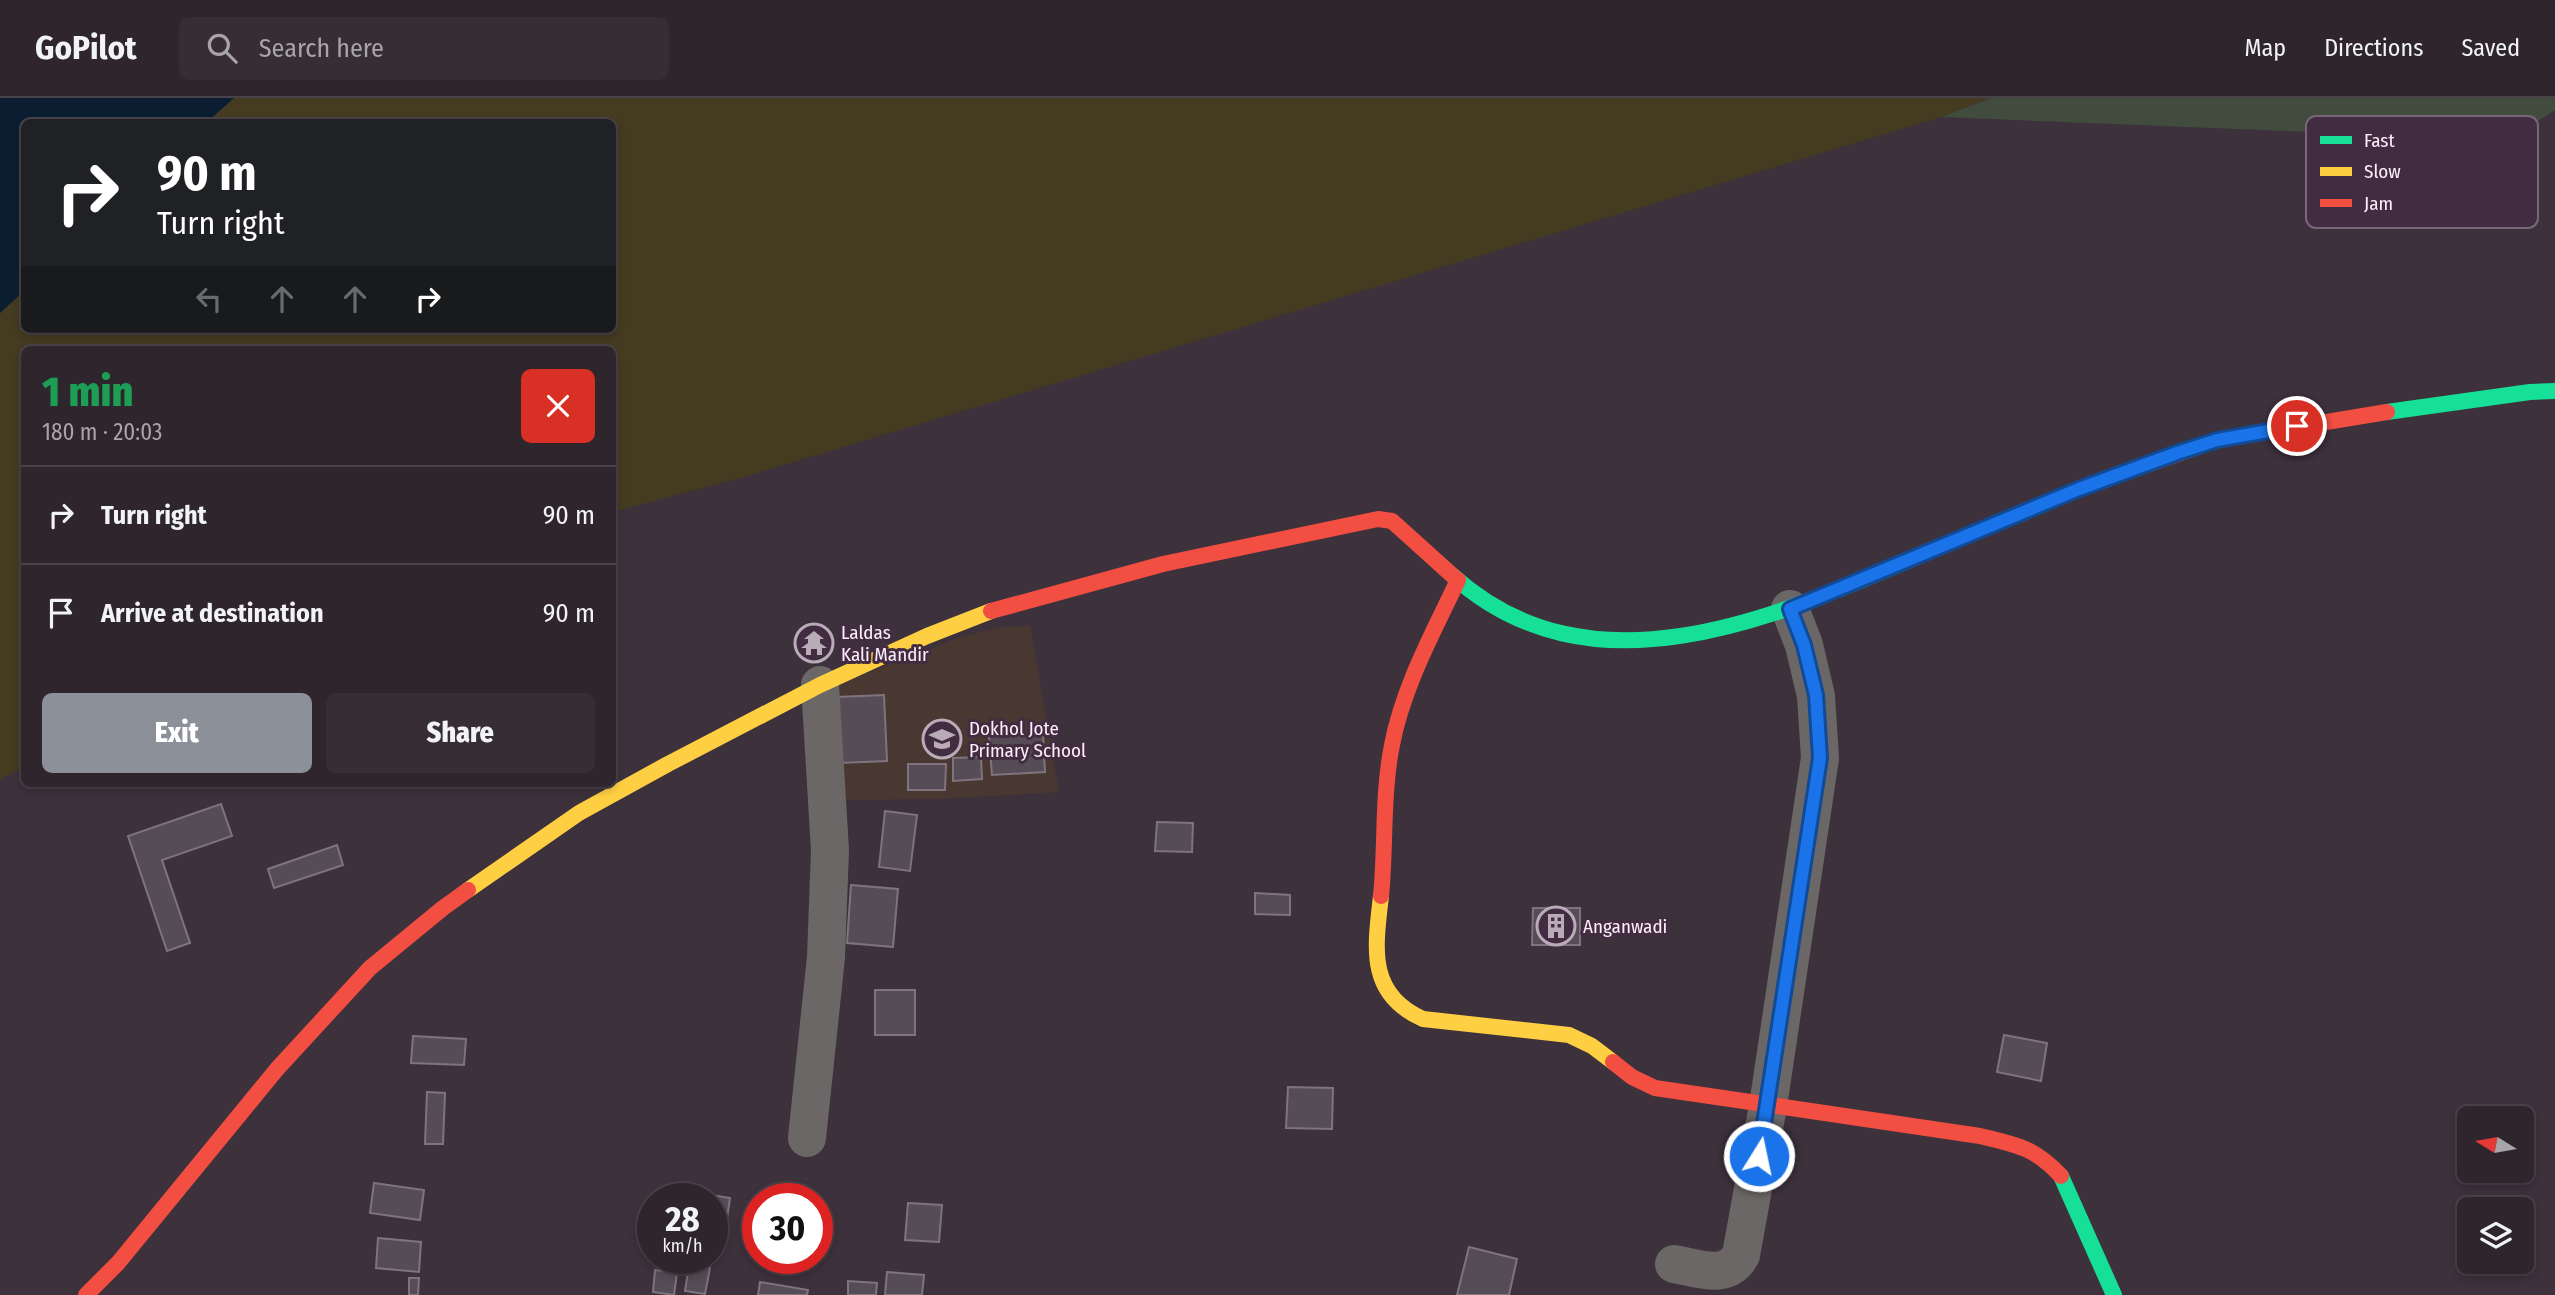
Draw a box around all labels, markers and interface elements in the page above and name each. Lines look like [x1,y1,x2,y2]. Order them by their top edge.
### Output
search box [179,17,669,80]
text: GoPilot [35,28,137,68]
icon: search [203,29,241,67]
text: Search here [259,33,384,64]
text: Map [2245,34,2286,62]
text: Directions [2324,34,2423,62]
text: Saved [2461,34,2520,62]
legend [2306,116,2538,228]
text: Fast [2364,129,2395,152]
text: 90 m [157,144,257,203]
icon: right [42,147,133,238]
text: Slow [2364,160,2401,183]
text: Jam [2364,192,2393,215]
text: Turn right [157,204,284,242]
icon: left [190,280,228,318]
icon: ahead [263,280,301,318]
icon: ahead [336,280,374,318]
icon: right [409,280,447,318]
text: 1 min [42,367,133,417]
button: close [521,369,595,443]
pin [2267,396,2327,456]
icon: arrive [2278,407,2316,445]
text: 180 m · 20:03 [42,418,162,446]
icon: right [42,496,80,534]
text: Turn right [101,500,207,531]
text: 90 m [543,500,595,531]
icon: arrive [42,594,80,632]
text: Arrive at destination [101,598,324,629]
text: 90 m [543,598,595,629]
place label: Laldas Kali Mandir [841,621,929,666]
temple icon: Laldas Kali Mandir [793,622,835,664]
button: Exit [42,693,312,773]
button: Share [326,693,595,773]
place label: Dokhol Jote Primary School [969,717,1086,762]
school or university icon: Dokhol Jote Primary School [921,718,963,760]
building icon: Anganwadi [1535,905,1577,947]
place label: Anganwadi [1583,915,1667,938]
north arrow [2457,1106,2534,1183]
map controls [2457,1106,2534,1274]
position arrow [1722,1119,1796,1193]
speed limit sign: 30 [742,1183,833,1274]
button: layers [2457,1197,2534,1274]
text: 28 [665,1198,700,1240]
text: km/h [662,1235,703,1257]

